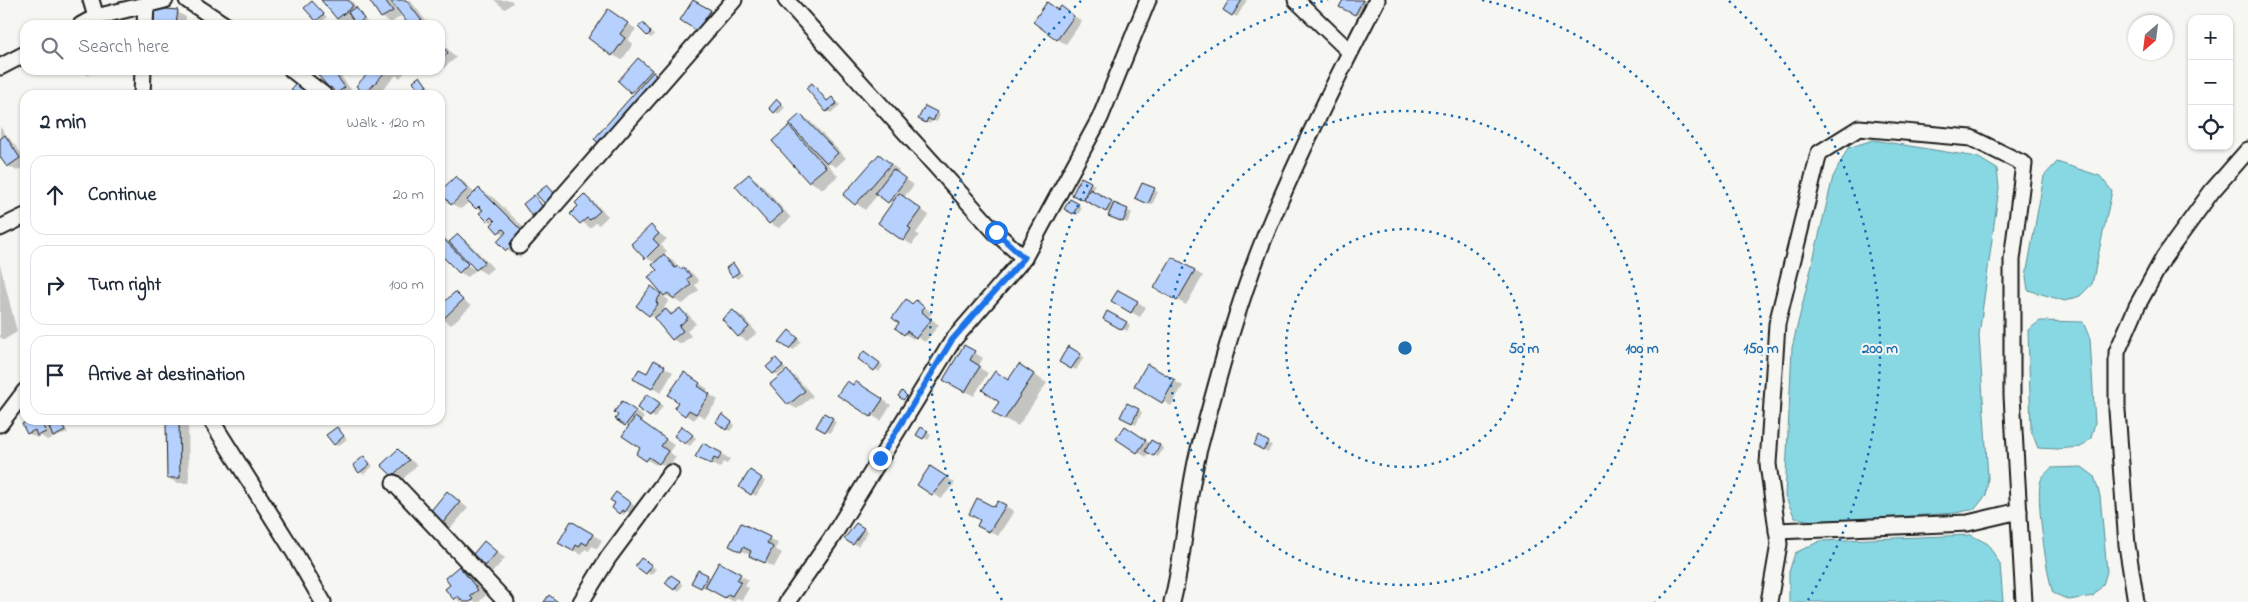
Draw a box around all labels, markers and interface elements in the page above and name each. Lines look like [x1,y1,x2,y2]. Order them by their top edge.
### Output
north arrow [2128,15,2173,60]
map controls [2188,15,2233,150]
button: + [2188,15,2233,60]
search box [20,20,445,75]
icon: search [38,34,66,62]
text: Search here [78,34,169,61]
button: − [2188,60,2233,105]
button: locate [2188,105,2233,150]
text: 2 min [40,108,86,138]
text: Walk · 120 m [346,111,425,135]
icon: ahead [41,181,69,209]
text: Continue [88,182,156,209]
text: 20 m [393,183,424,207]
route start [985,221,1008,244]
icon: right [41,271,69,299]
text: Turn right [88,272,161,299]
text: 100 m [389,273,424,297]
text: 50 m [1509,338,1540,360]
text: 100 m [1625,338,1659,360]
text: 150 m [1743,338,1779,360]
text: 200 m [1861,338,1898,360]
centre of rings [1396,339,1414,357]
icon: arrive [41,361,69,389]
text: Arrive at destination [88,362,245,389]
route end [869,447,892,470]

